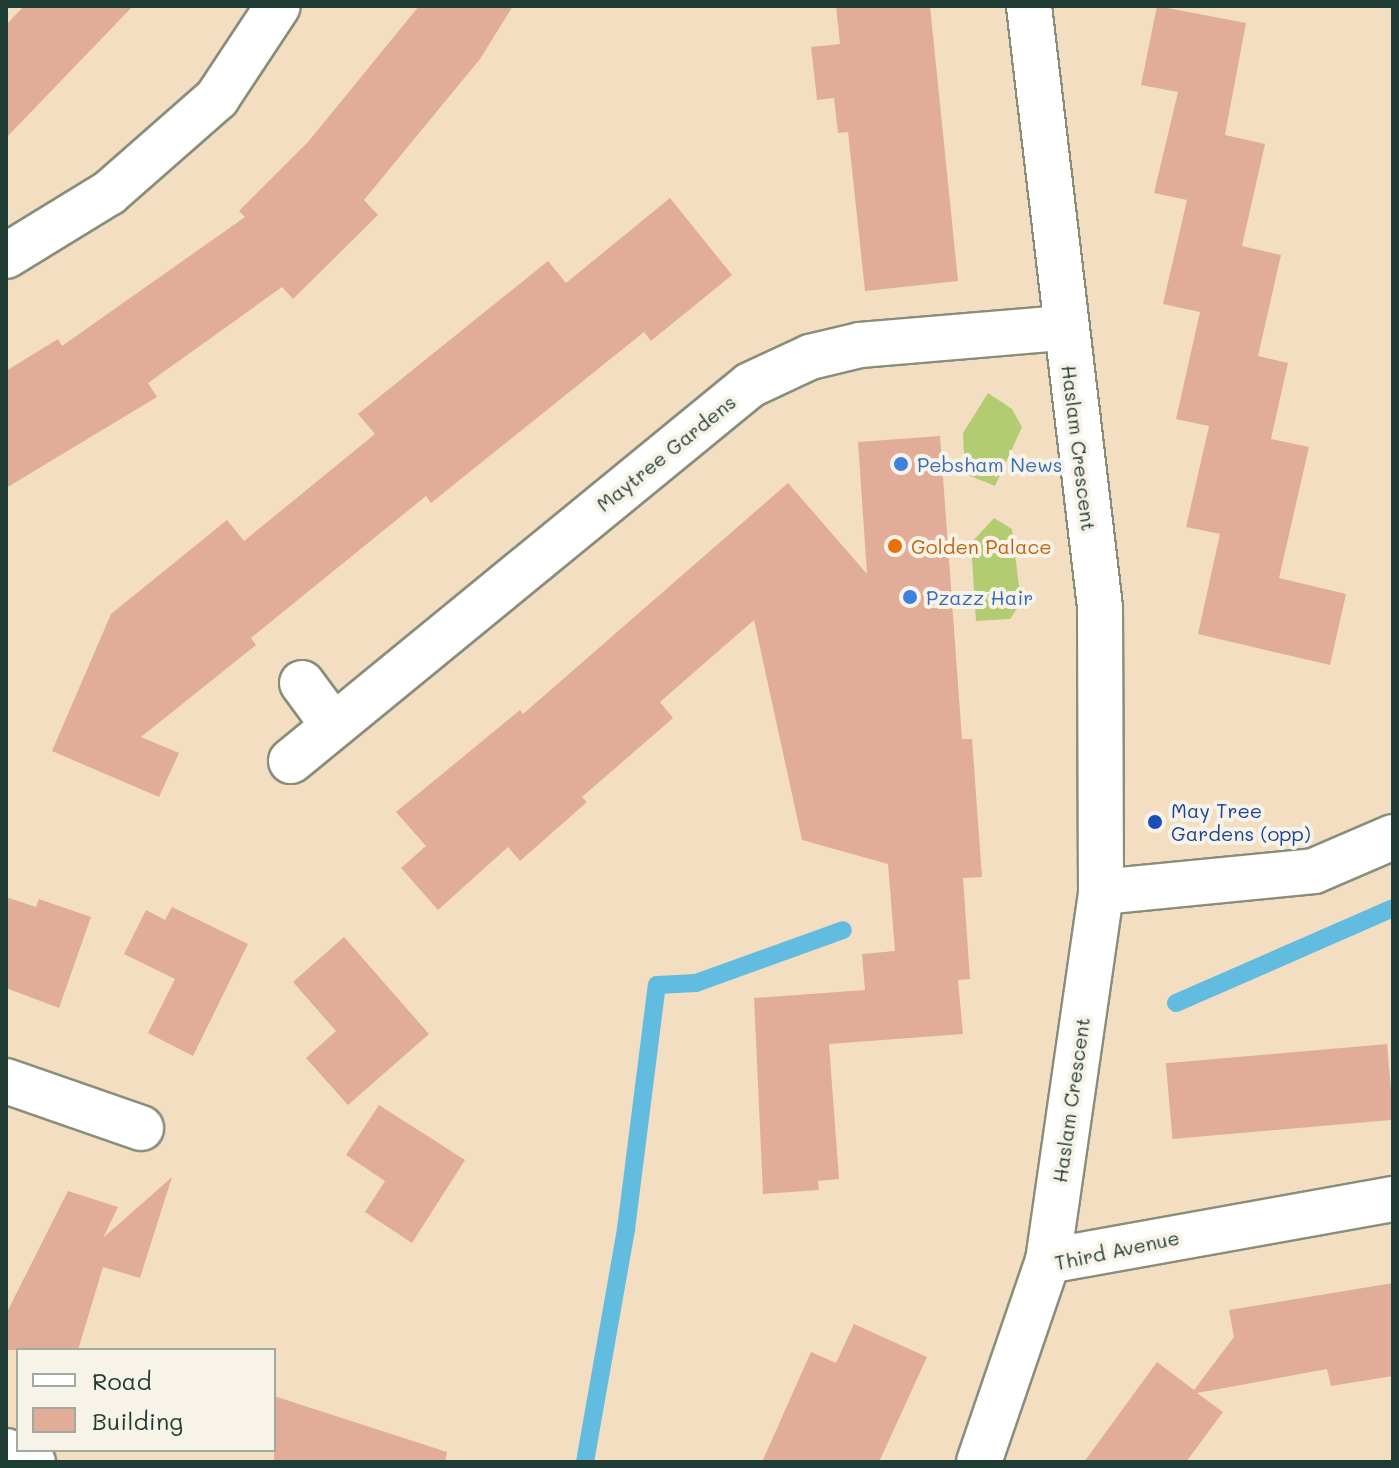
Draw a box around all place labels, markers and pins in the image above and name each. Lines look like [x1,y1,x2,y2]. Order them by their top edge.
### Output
place label: Pebsham News [917,452,1063,476]
marker: Pebsham News [892,455,910,473]
place label: Golden Palace [911,534,1052,558]
marker: Golden Palace [886,537,904,555]
place label: Pzazz Hair [926,585,1033,609]
marker: Pzazz Hair [901,588,919,606]
place label: May Tree Gardens (opp) [1171,798,1311,845]
marker: May Tree Gardens (opp) [1146,813,1164,831]

